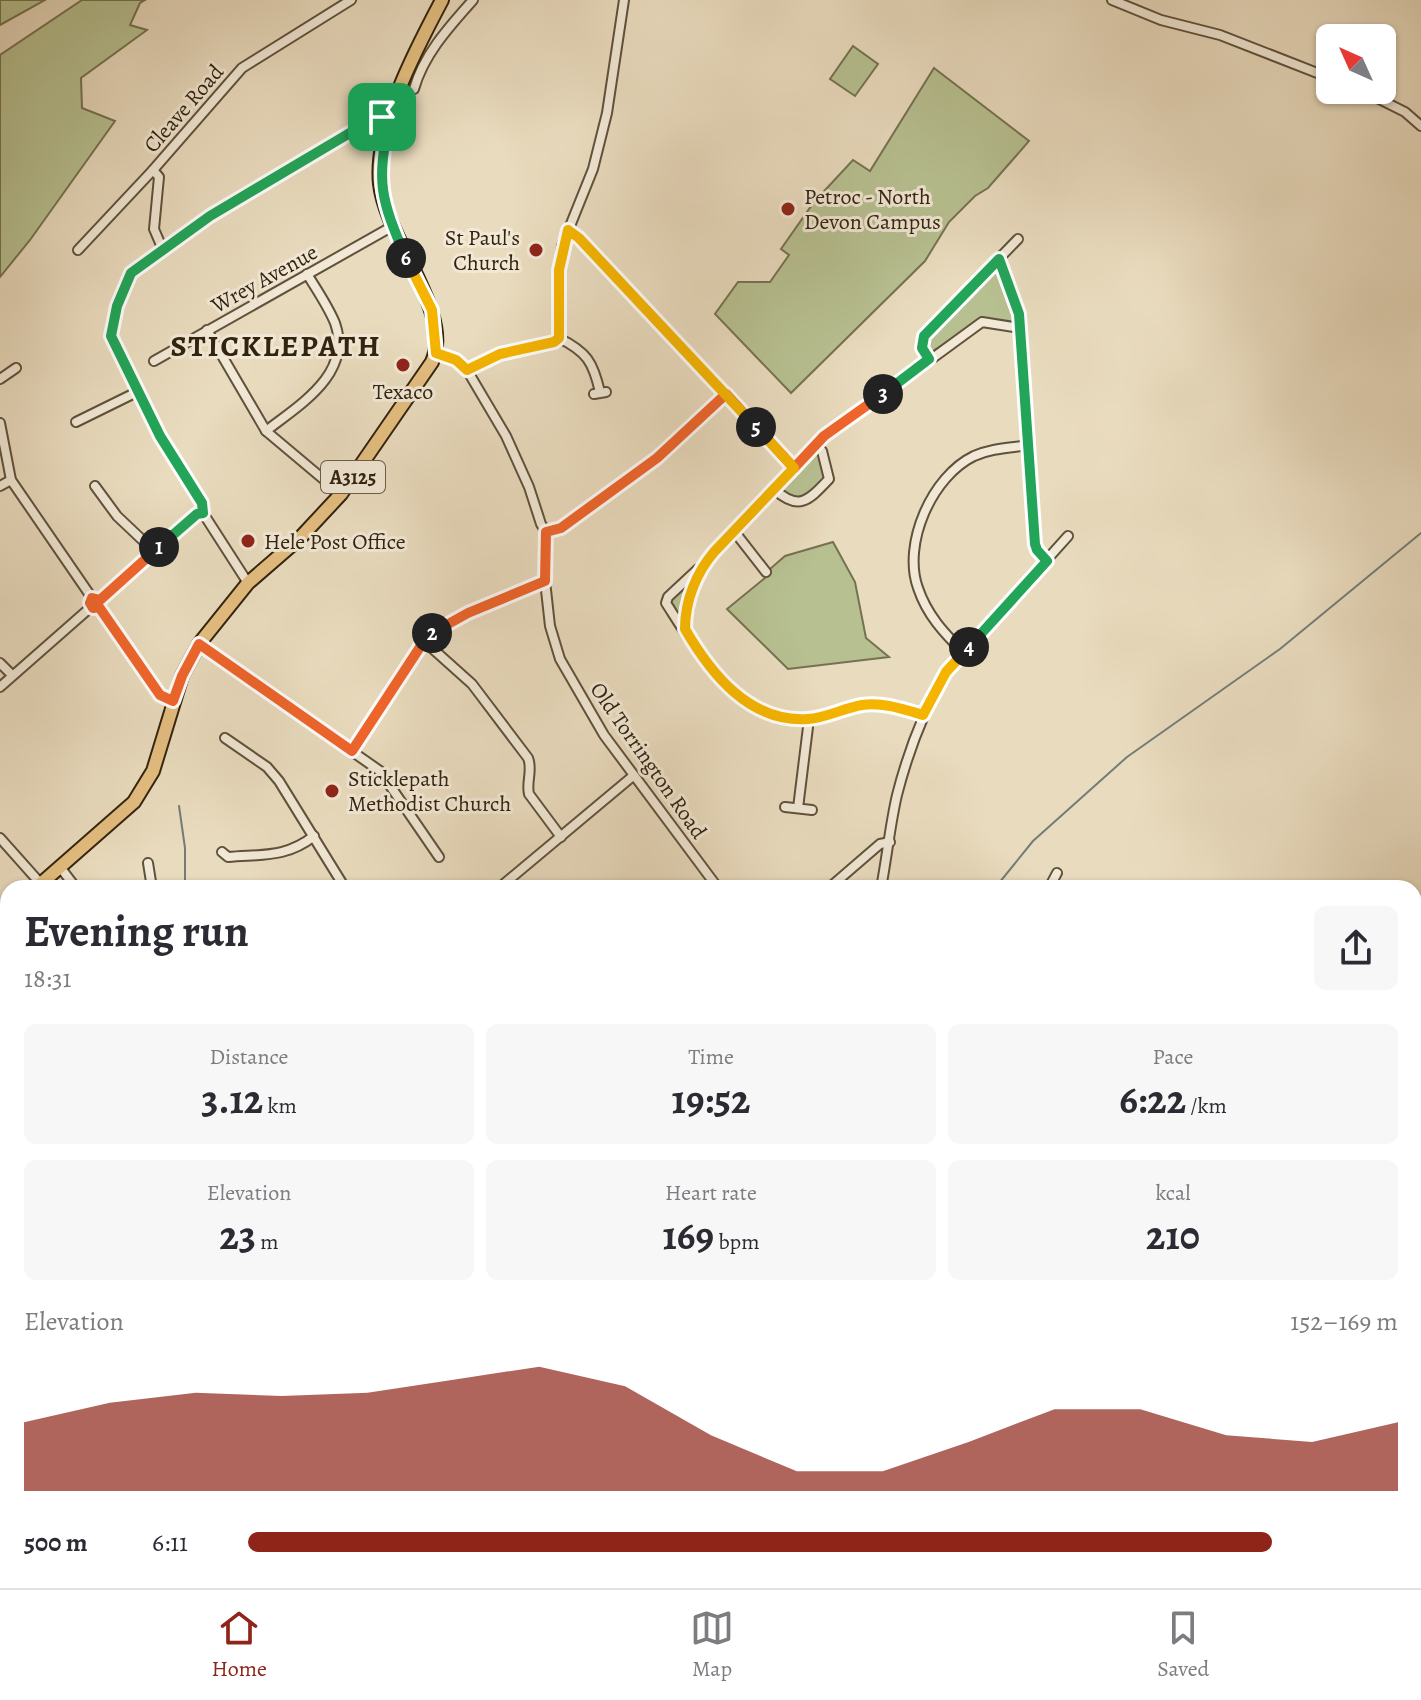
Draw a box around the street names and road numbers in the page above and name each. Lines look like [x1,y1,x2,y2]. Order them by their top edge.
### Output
street label: Cleave Road [137,58,231,159]
street label: Wrey Avenue [205,237,323,321]
road number: A3125 [321,461,385,493]
street label: Old Torrington Road [583,676,714,845]

